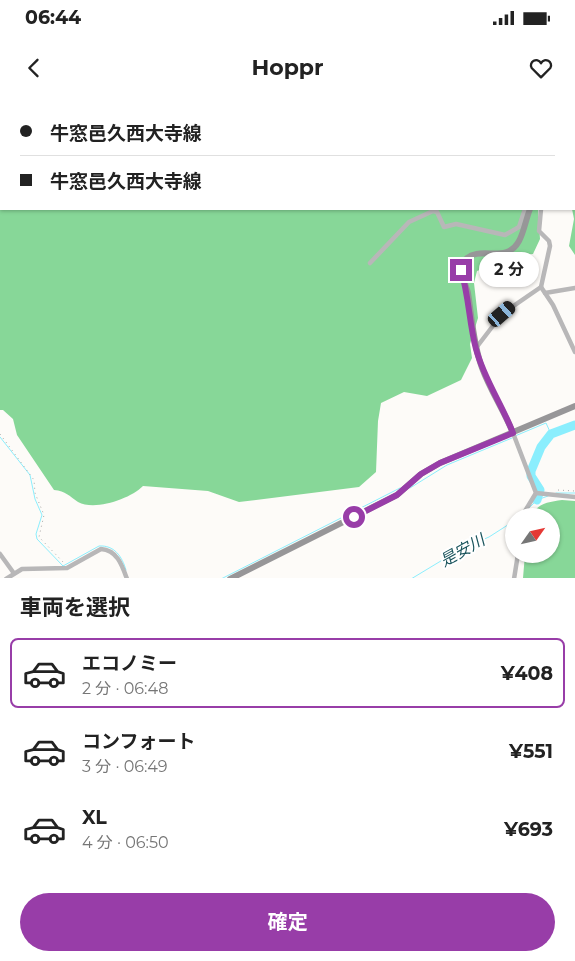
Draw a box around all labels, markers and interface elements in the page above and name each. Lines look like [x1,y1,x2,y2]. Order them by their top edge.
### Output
text: 06:44 [25,6,81,29]
icon: back [20,54,48,82]
text: Hoppr [251,54,324,81]
icon: heart [527,54,555,82]
text: 牛窓邑久西大寺線 [50,122,202,145]
text: 牛窓邑久西大寺線 [50,170,202,193]
callout: 2 分 [478,252,538,288]
route end [450,259,472,281]
text: 2 分 [494,260,524,279]
car [485,298,518,330]
route start [343,506,365,528]
north arrow [505,508,560,562]
map controls [505,508,560,563]
water label: 是安川 [437,530,490,570]
text: 車両を選択 [20,594,130,621]
icon: car [22,651,67,696]
text: エコノミー [82,652,177,675]
text: ¥408 [501,662,553,685]
text: 2 分 · 06:48 [82,679,168,698]
icon: car [22,729,67,774]
text: コンフォート [82,730,195,753]
text: ¥551 [509,740,553,763]
text: 3 分 · 06:49 [82,757,168,776]
text: XL [82,806,107,829]
icon: car [22,807,67,852]
text: ¥693 [504,818,553,841]
text: 4 分 · 06:50 [82,833,169,852]
button: 確定 [20,893,555,951]

